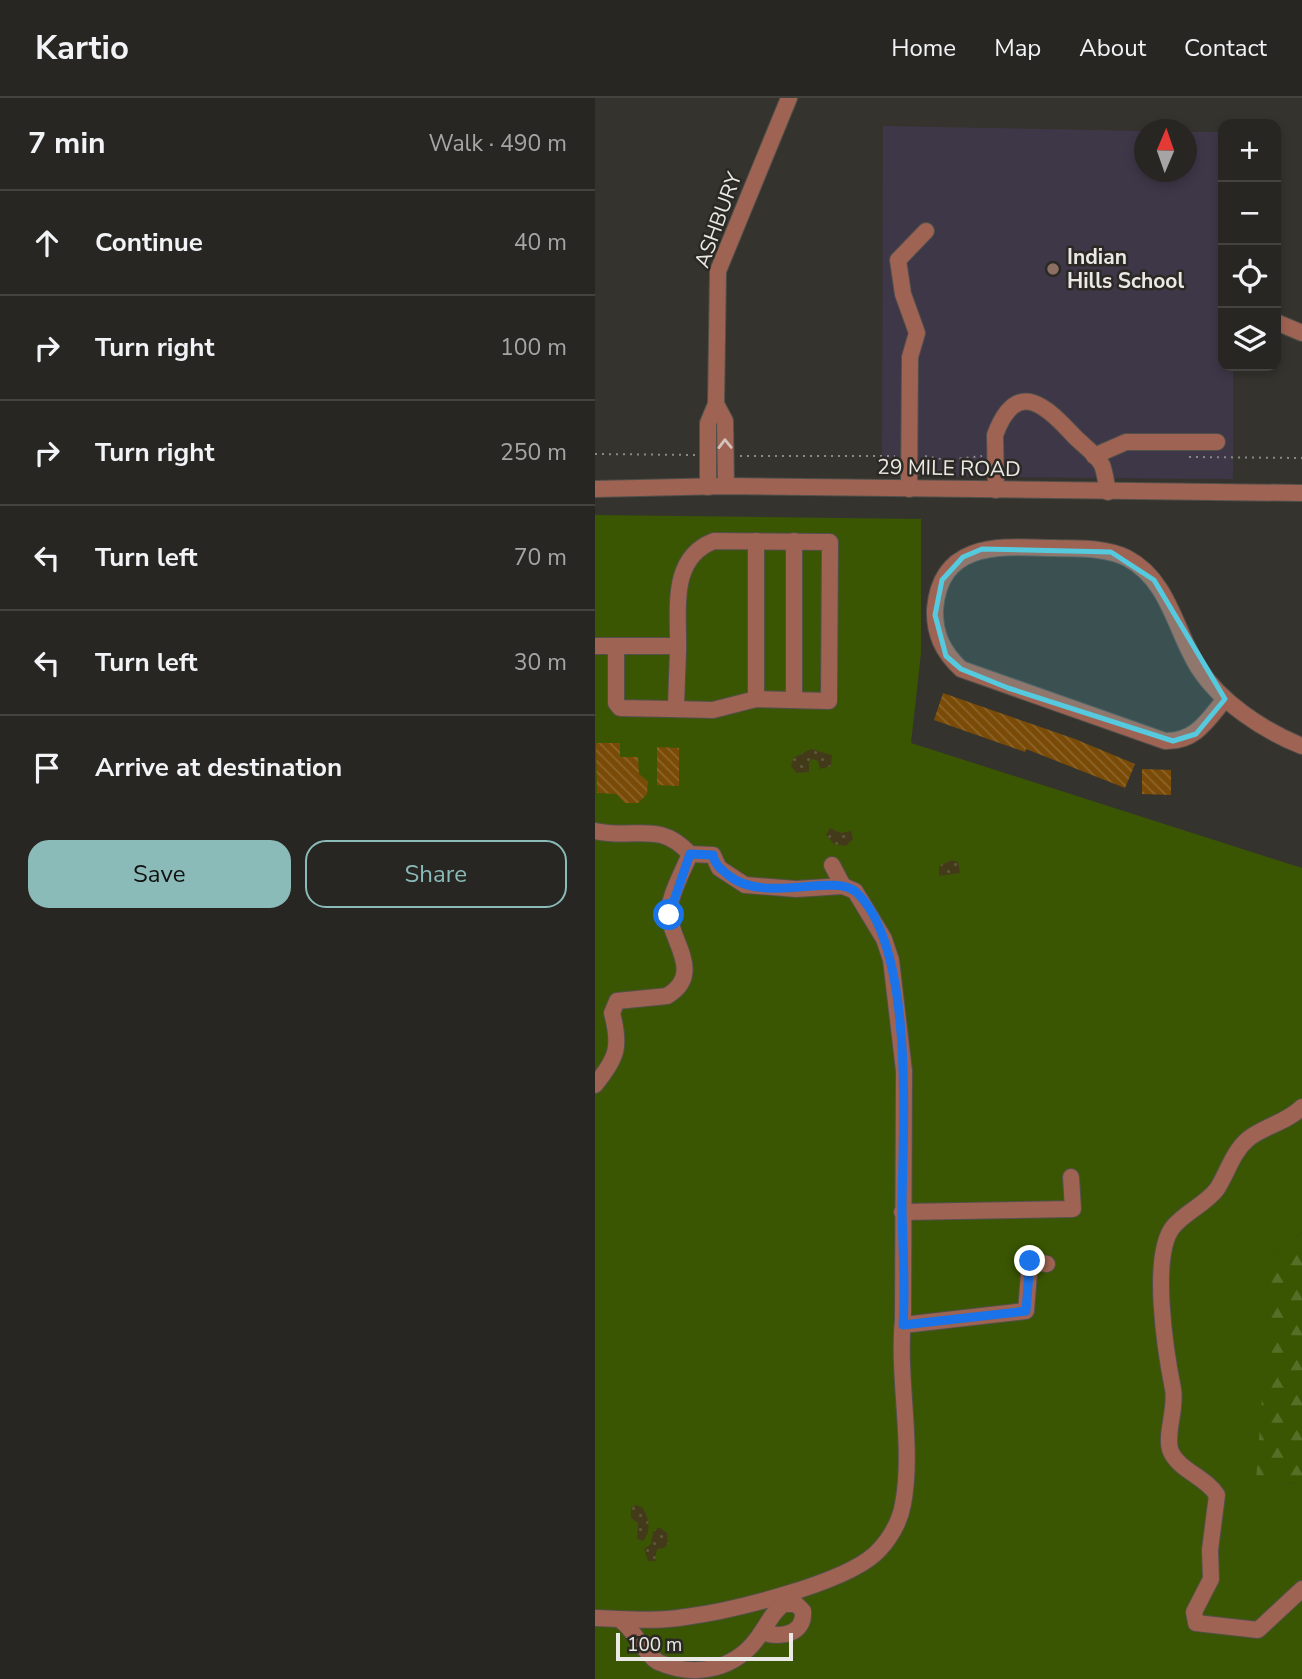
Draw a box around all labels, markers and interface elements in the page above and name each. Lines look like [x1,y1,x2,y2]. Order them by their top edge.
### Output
text: Kartio [35,26,129,71]
text: Home [891,32,956,64]
text: Map [994,32,1041,64]
text: About [1079,32,1146,64]
text: Contact [1184,32,1267,64]
north arrow [1134,119,1197,182]
map controls [1218,119,1281,371]
button: + [1218,119,1281,182]
text: 7 min [28,123,106,164]
text: Walk · 490 m [428,128,567,159]
street label: ASHBURY [688,168,748,272]
button: − [1218,182,1281,245]
icon: ahead [28,224,66,262]
text: Continue [95,225,203,260]
text: 40 m [514,227,567,258]
place label: Indian Hills School [1067,243,1184,295]
button: locate [1218,245,1281,308]
marker: Indian Hills School [1045,261,1061,277]
button: layers [1218,308,1281,371]
icon: right [28,329,66,367]
text: Turn right [95,330,214,365]
text: 100 m [500,332,567,363]
icon: right [28,434,66,472]
text: Turn right [95,435,214,470]
text: 250 m [500,437,567,468]
one-way arrow [718,438,733,449]
street label: 29 MILE ROAD [877,453,1021,483]
icon: left [28,539,66,577]
text: Turn left [95,540,198,575]
text: 70 m [514,542,567,573]
icon: left [28,644,66,682]
text: Turn left [95,645,198,680]
text: 30 m [514,647,567,678]
icon: arrive [28,749,66,787]
text: Arrive at destination [95,750,342,785]
button: Save [28,840,291,908]
button: Share [305,840,567,908]
route start [653,899,684,930]
route end [1014,1245,1045,1276]
scale bar [616,1630,793,1662]
text: 100 m [627,1632,682,1658]

